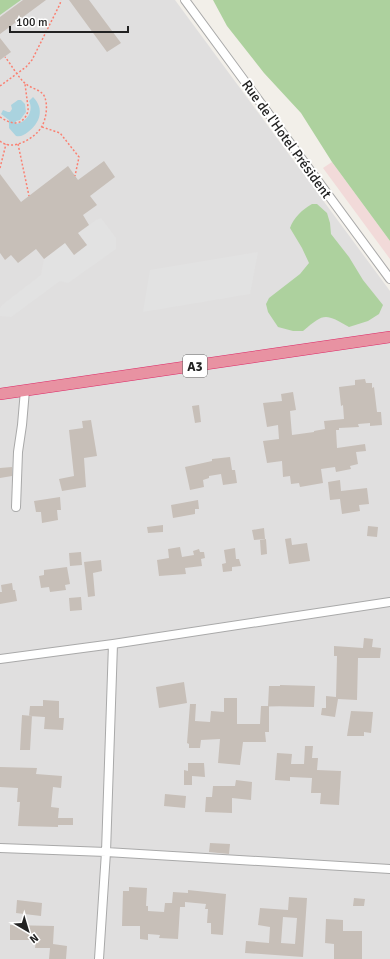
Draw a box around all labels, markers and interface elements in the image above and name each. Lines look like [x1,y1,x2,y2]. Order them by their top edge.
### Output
scale bar [10,8,128,34]
text: 100 m [16,15,48,30]
street label: Rue de l'Hotel Président [238,77,335,202]
road number: A3 [183,355,207,377]
north arrow [8,911,48,951]
text: N [27,931,41,946]

